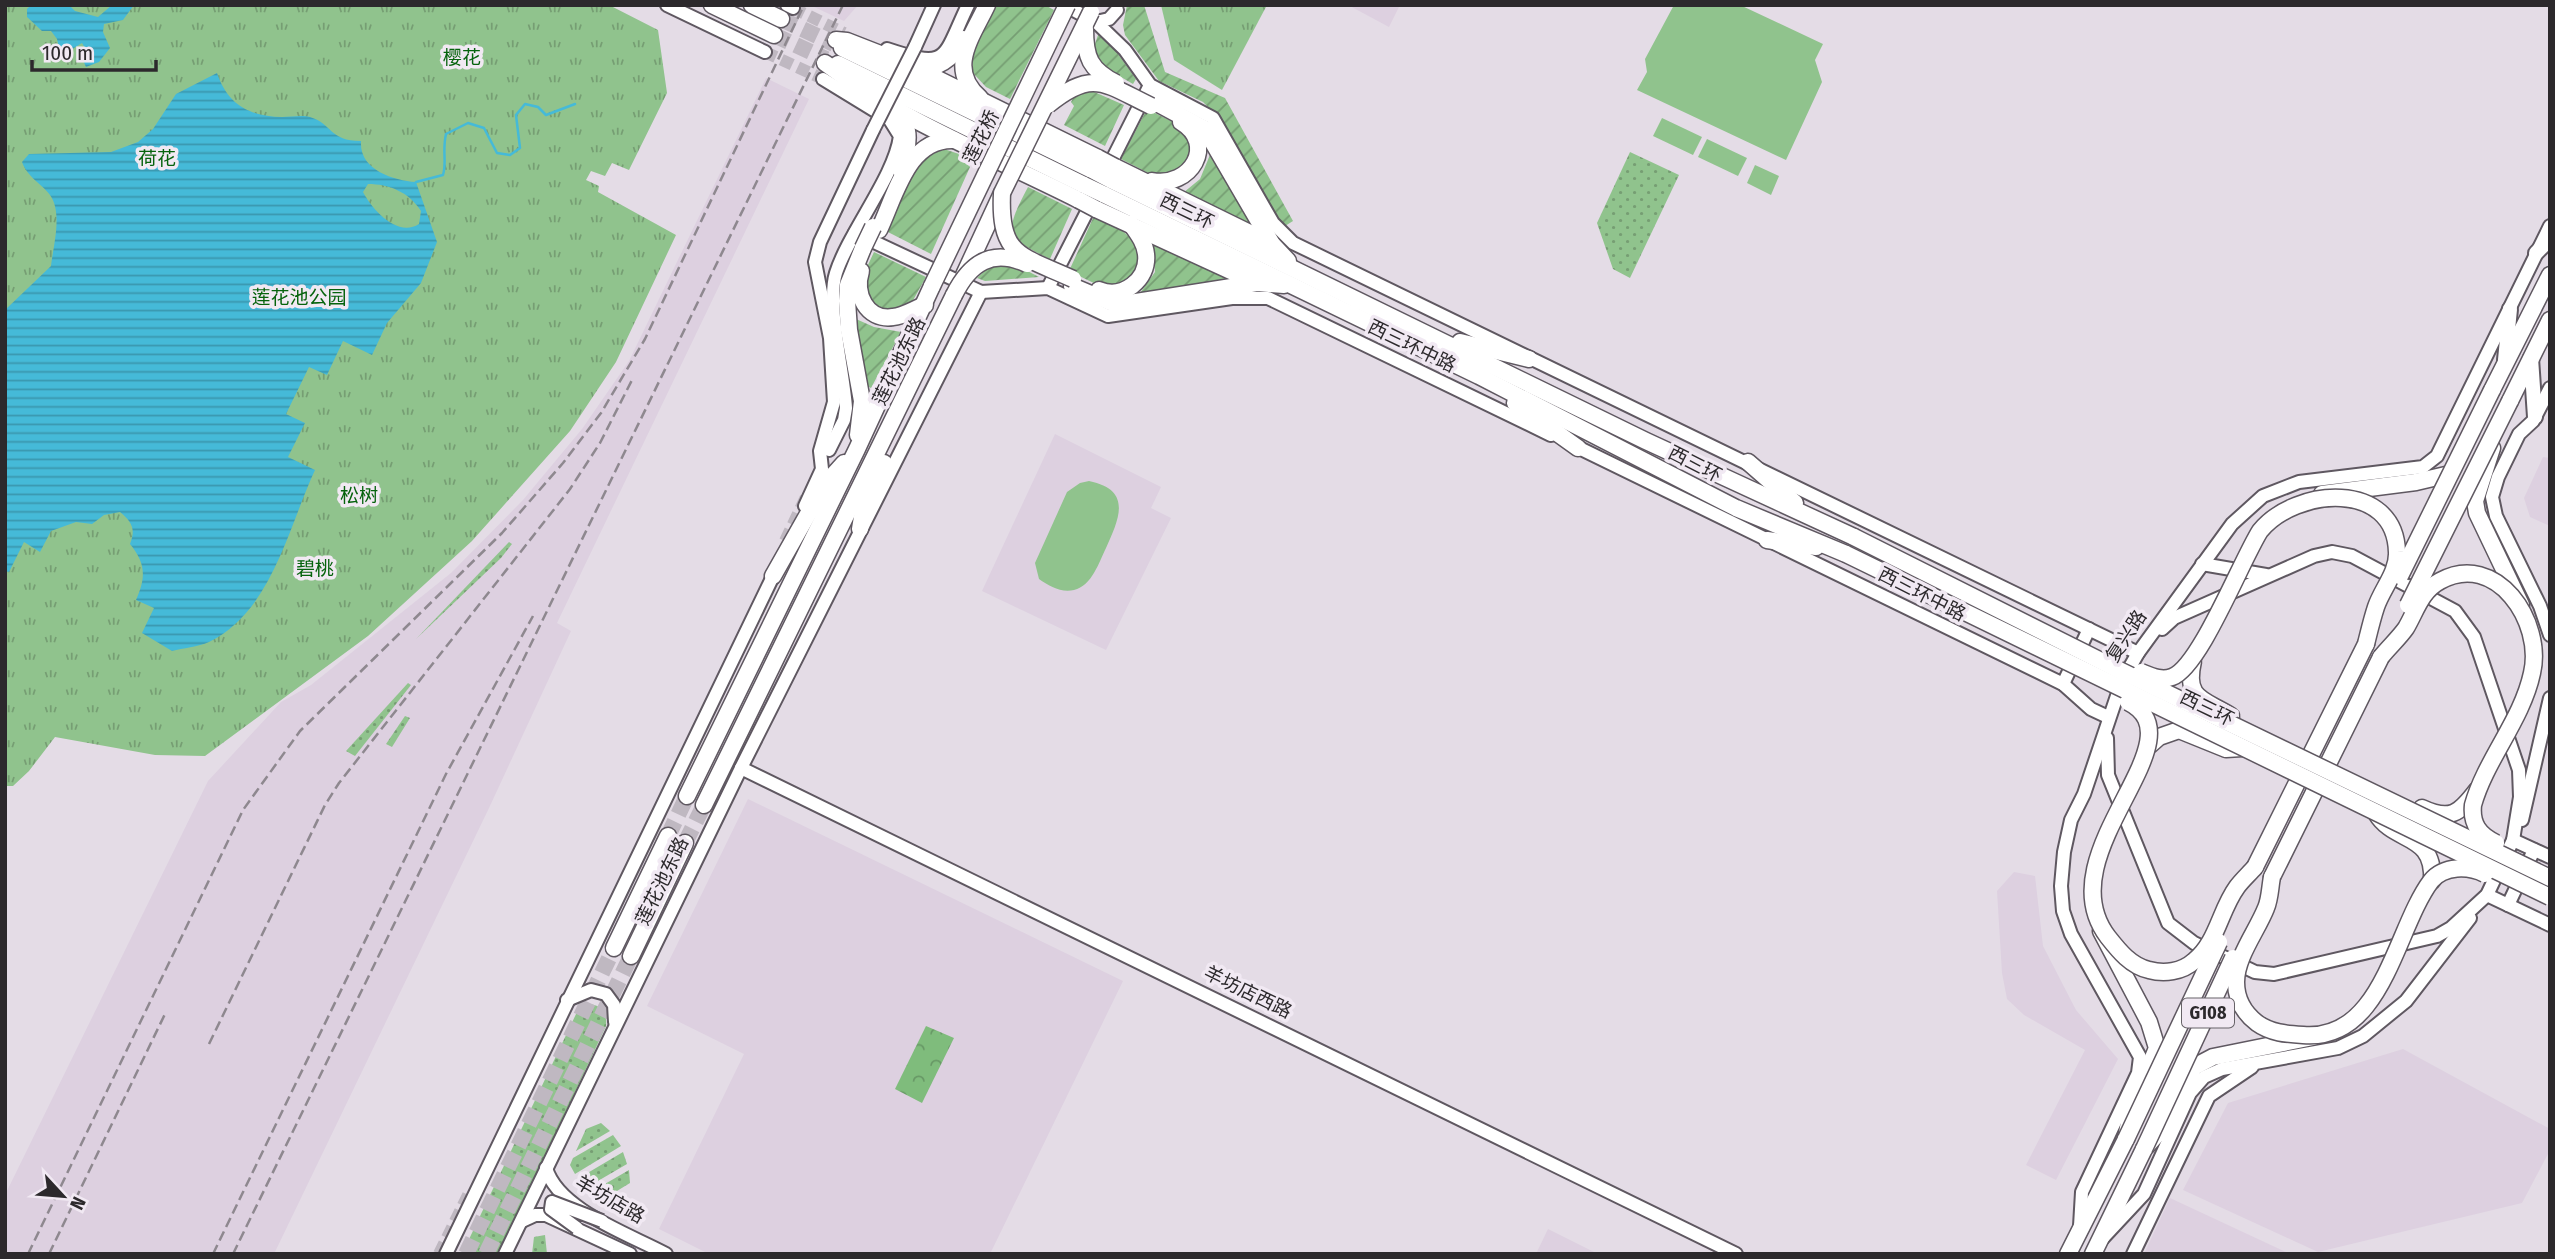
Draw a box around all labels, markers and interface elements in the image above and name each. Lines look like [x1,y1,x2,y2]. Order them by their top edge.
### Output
scale bar [32,28,156,72]
text: 100 m [42,40,93,66]
park label: 樱花 [443,46,481,69]
street label: 莲花桥 [958,106,1004,168]
park label: 荷花 [138,147,176,170]
street label: 西三环 [1156,188,1218,234]
park label: 莲花池公园 [251,286,347,309]
street label: 莲花池东路 [868,313,930,409]
street label: 西三环中路 [1364,315,1460,377]
street label: 西三环 [1664,441,1726,487]
park label: 松树 [340,484,378,507]
park label: 碧桃 [296,557,334,580]
street label: 西三环中路 [1874,562,1970,626]
street label: 复兴路 [2101,606,2151,666]
street label: 西三环 [2176,685,2238,731]
street label: 莲花池东路 [631,833,693,929]
street label: 羊坊店西路 [1200,961,1296,1023]
road number: G108 [2182,998,2234,1028]
north arrow [28,1161,98,1231]
street label: 羊坊店路 [571,1170,649,1228]
text: N [65,1193,91,1213]

